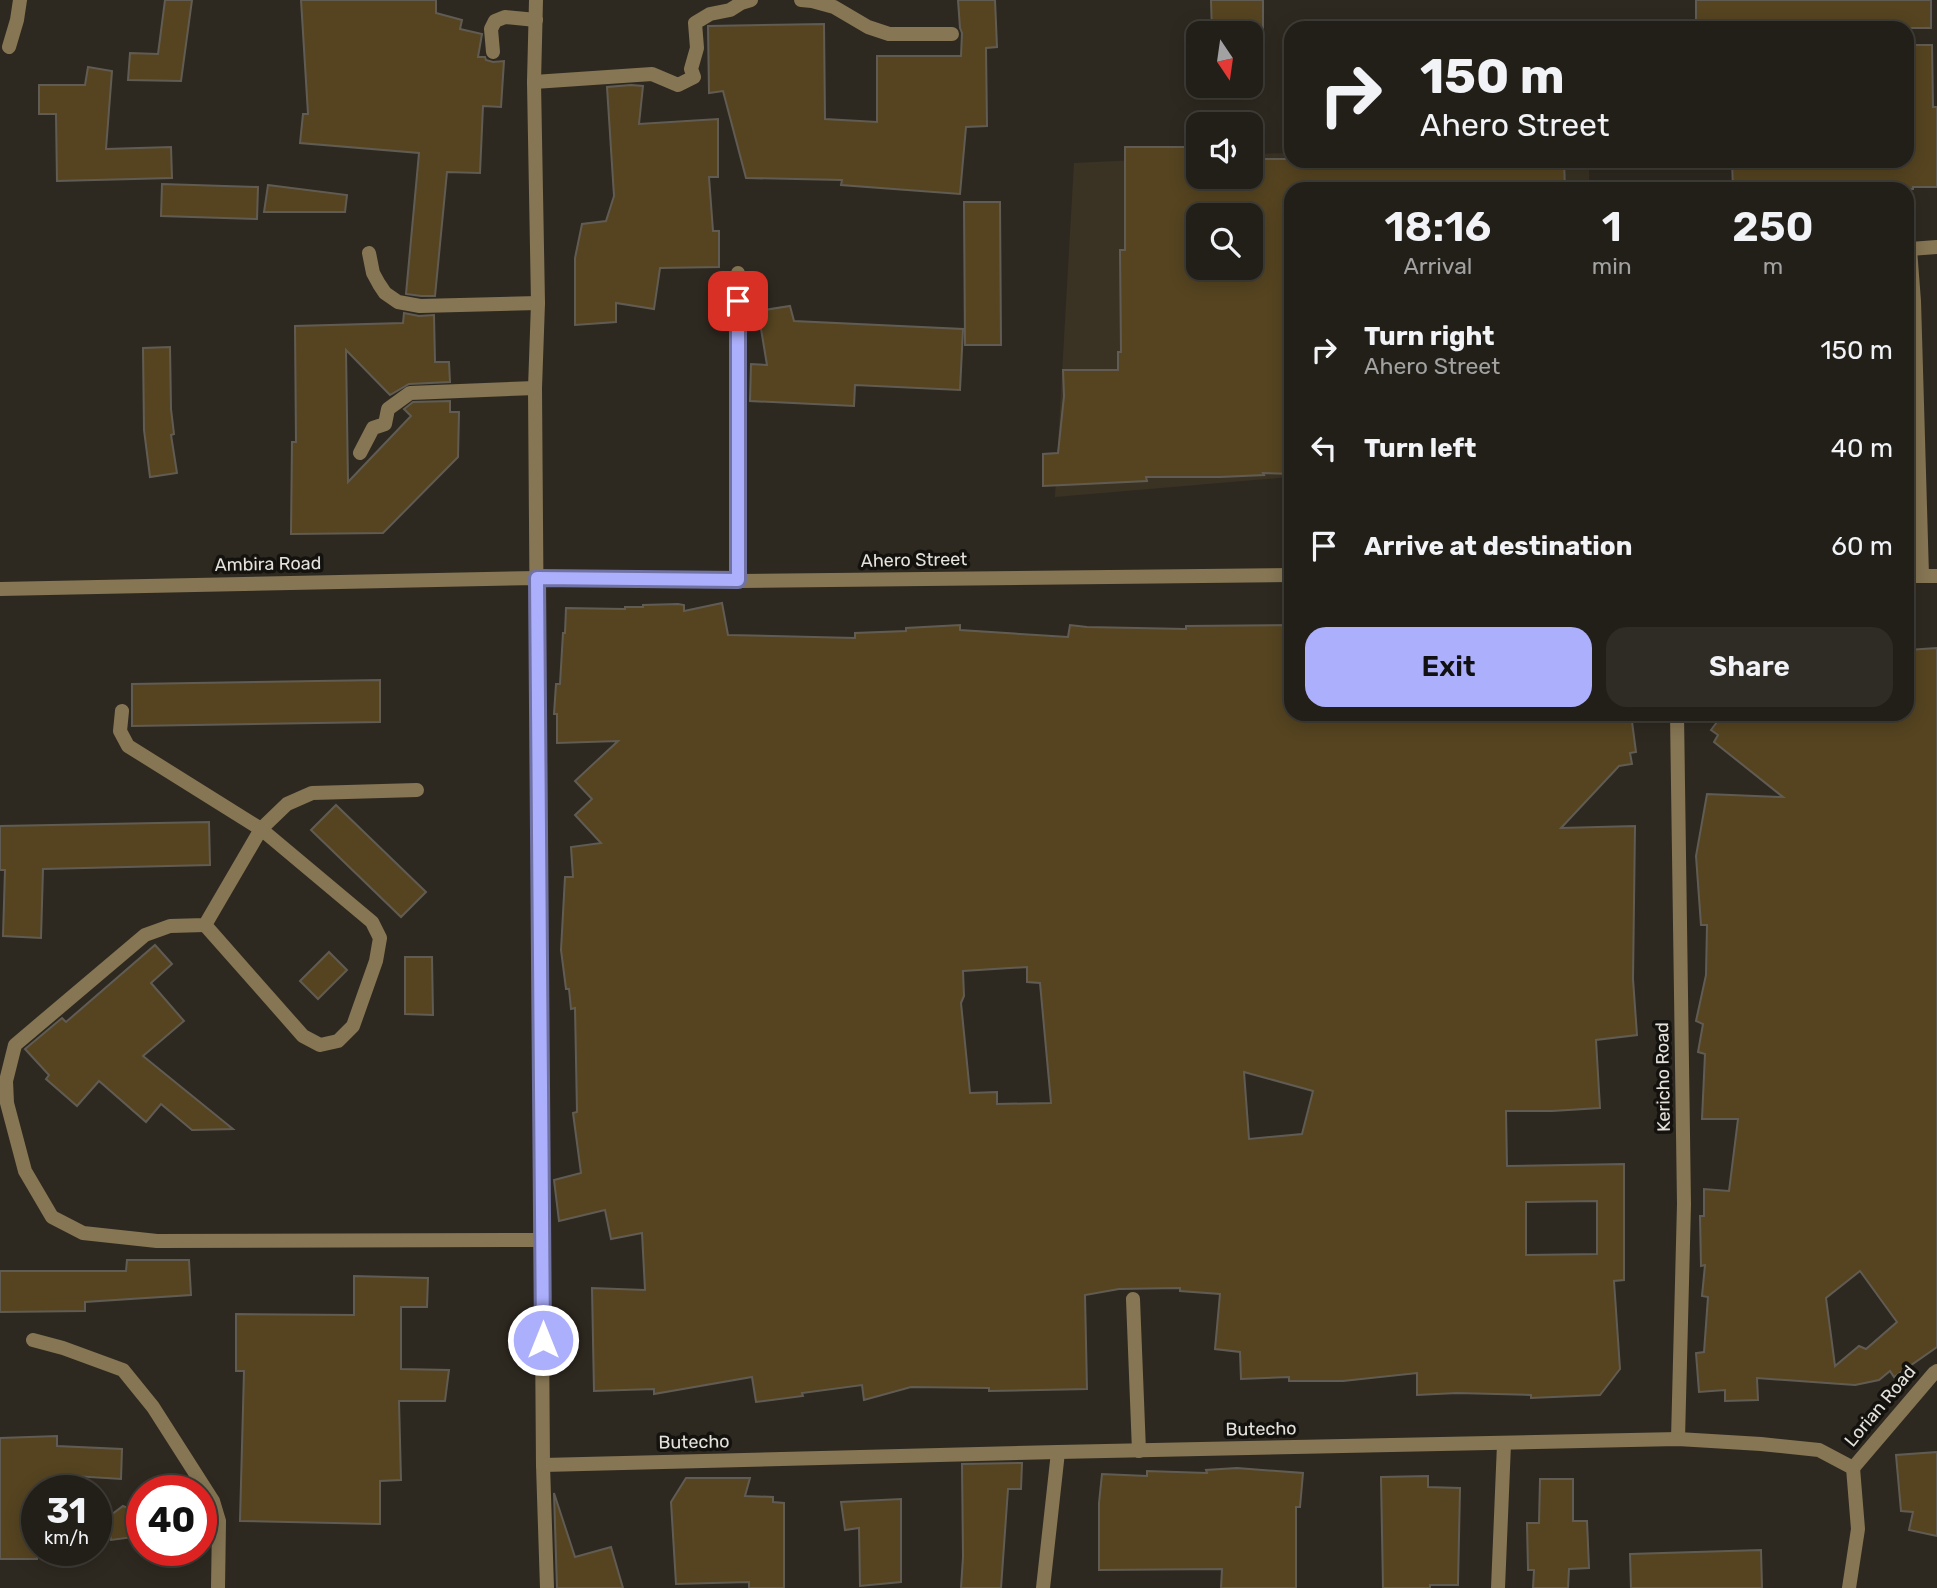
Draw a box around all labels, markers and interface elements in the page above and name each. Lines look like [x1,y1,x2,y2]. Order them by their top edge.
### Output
north arrow [1186,21,1264,98]
map controls [1186,21,1263,280]
text: 150 m [1420,47,1565,105]
icon: right [1305,49,1396,140]
text: Ahero Street [1420,106,1609,144]
button: sound [1186,112,1263,189]
text: 18:16 [1384,202,1491,252]
text: 1 [1602,202,1622,252]
text: 250 [1732,202,1813,252]
button: search [1186,203,1263,280]
text: Arrival [1403,252,1472,280]
text: min [1592,252,1632,280]
text: m [1763,252,1783,280]
pin [708,271,768,331]
icon: arrive [719,282,757,320]
text: Turn right [1364,321,1494,352]
icon: right [1305,331,1343,369]
text: 150 m [1820,335,1893,366]
text: Ahero Street [1364,352,1500,380]
icon: left [1305,429,1343,467]
text: Turn left [1364,433,1476,464]
text: 40 m [1831,433,1893,464]
icon: arrive [1305,527,1343,565]
text: Arrive at destination [1364,531,1632,562]
text: 60 m [1831,531,1893,562]
street label: Ahero Street [861,548,967,572]
street label: Ambira Road [214,552,322,576]
button: Exit [1305,627,1592,707]
button: Share [1606,627,1893,707]
street label: Kericho Road [1651,1022,1675,1132]
position arrow [506,1303,580,1377]
street label: Lorian Road [1840,1361,1920,1451]
street label: Butecho [1225,1417,1297,1441]
street label: Butecho [658,1430,730,1454]
speed limit sign: 40 [126,1475,217,1566]
text: 31 [47,1490,86,1532]
text: km/h [44,1527,89,1549]

